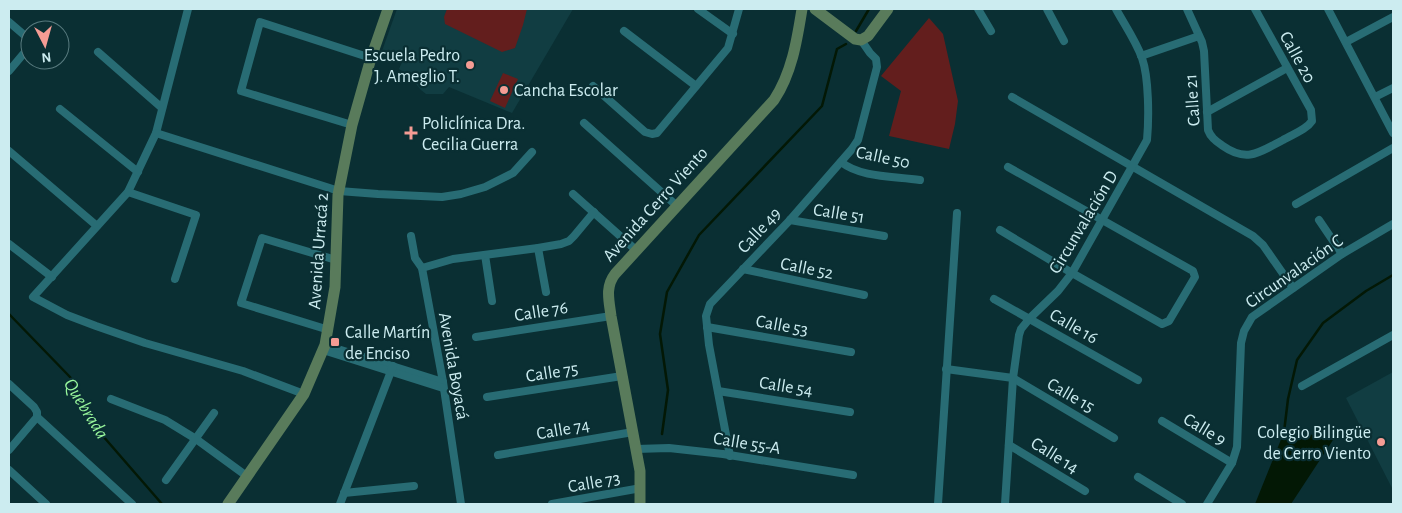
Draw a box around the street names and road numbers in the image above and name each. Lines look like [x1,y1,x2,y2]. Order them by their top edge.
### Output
street label: Calle 20 [1276,29,1318,86]
street label: Calle 21 [1182,73,1204,127]
street label: Calle 50 [854,143,912,172]
street label: Avenida Cerro Viento [600,144,712,265]
street label: Circunvalación D [1046,168,1122,277]
street label: Avenida Urracá 2 [306,192,332,310]
street label: Calle 51 [812,201,866,227]
street label: Calle 49 [734,204,785,257]
street label: Circunvalación C [1243,232,1347,312]
street label: Calle 52 [779,255,835,283]
street label: Calle 76 [513,299,569,325]
street label: Calle 16 [1046,306,1101,348]
street label: Avenida Boyacá [435,311,471,421]
street label: Calle 53 [754,313,809,339]
street label: Calle 75 [525,360,580,386]
street label: Calle 54 [758,374,814,400]
street label: Calle 15 [1044,375,1097,417]
street label: Calle 9 [1180,410,1229,449]
street label: Calle 74 [535,416,592,444]
street label: Calle 55-A [712,430,782,458]
street label: Calle 14 [1027,434,1082,478]
street label: Calle 73 [567,470,622,496]

